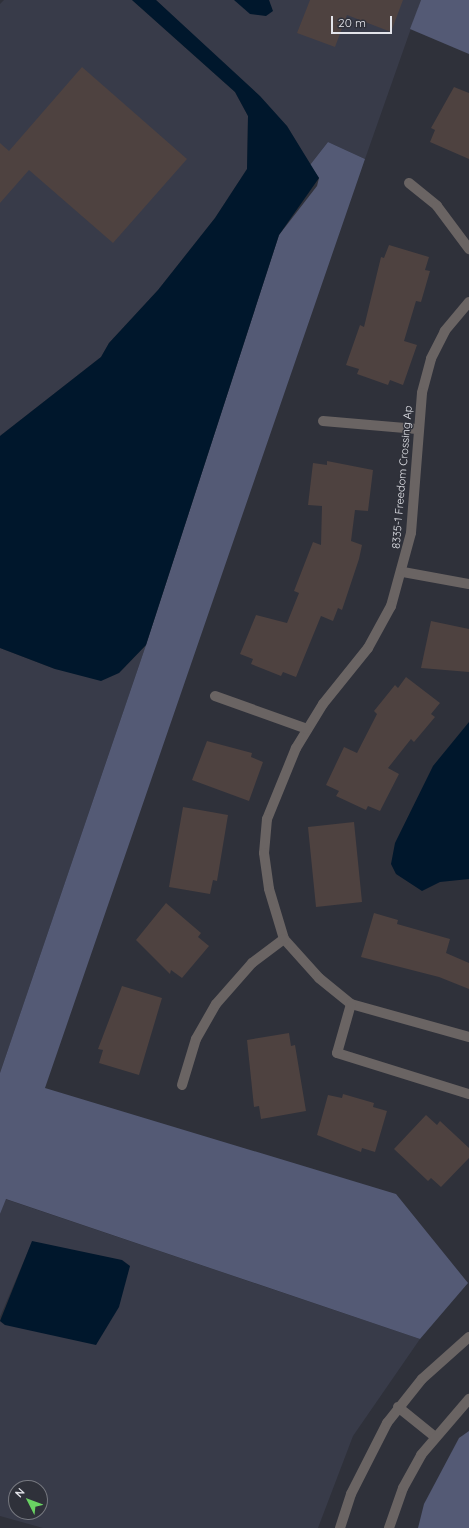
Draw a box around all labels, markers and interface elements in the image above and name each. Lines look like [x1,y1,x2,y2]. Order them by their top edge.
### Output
scale bar [333,8,394,34]
text: 20 m [338,15,366,30]
street label: 8335-1 Freedom Crossing Ap [389,405,415,549]
north arrow [8,1480,48,1520]
text: N [12,1485,28,1500]

